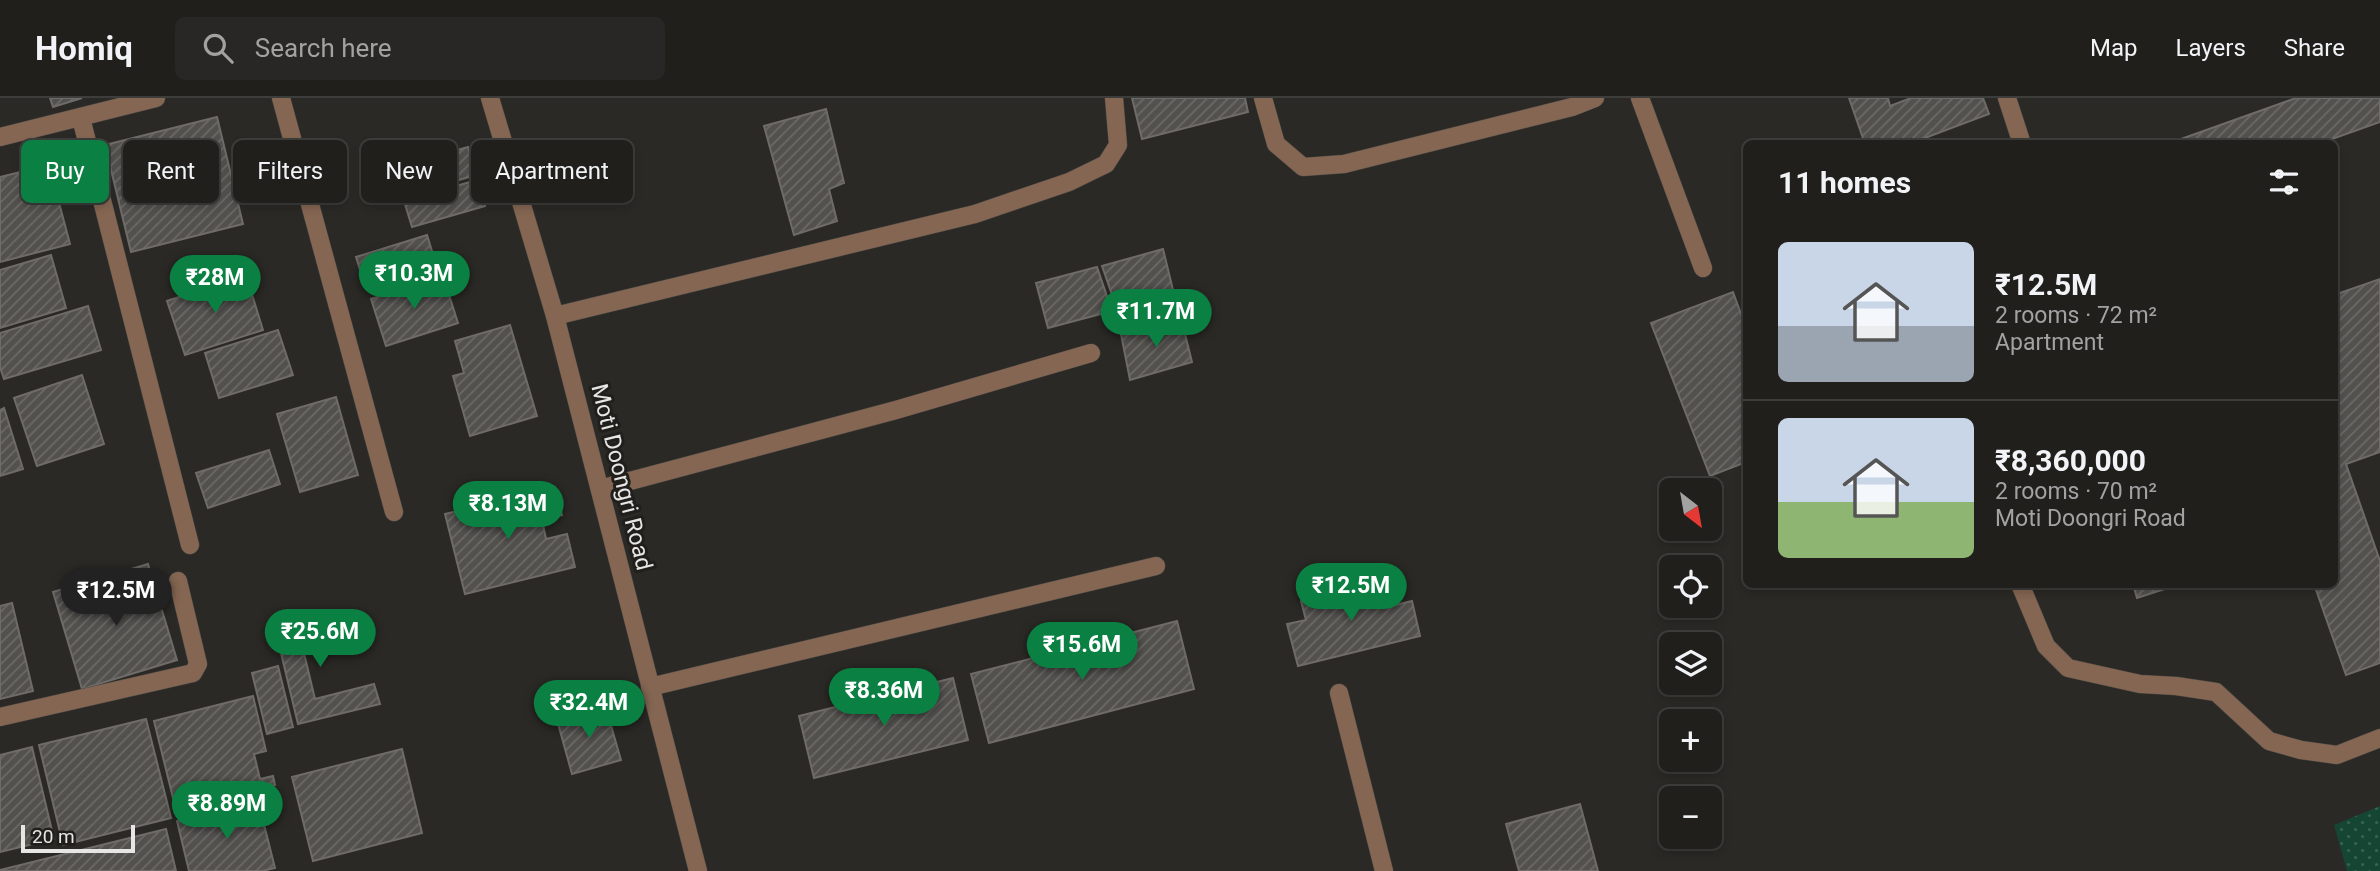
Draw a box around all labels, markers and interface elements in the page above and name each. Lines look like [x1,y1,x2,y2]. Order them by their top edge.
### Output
search box [175,17,665,80]
text: Homiq [35,29,133,68]
icon: search [199,29,237,67]
text: Search here [255,33,392,63]
text: Map [2090,34,2138,62]
text: Layers [2176,34,2246,62]
text: Share [2284,34,2345,62]
chip: Buy [21,140,109,203]
chip: Rent [123,140,219,203]
chip: Filters [233,140,347,203]
chip: New [361,140,457,203]
chip: Apartment [471,140,633,203]
icon: filters [2265,163,2303,201]
text: 11 homes [1778,165,1911,200]
pin: ₹10.3M [357,252,471,311]
pin: ₹28M [174,256,256,315]
text: ₹10.3M [375,260,453,287]
text: ₹28M [186,264,244,291]
text: ₹12.5M [1995,267,2097,302]
icon: home [1834,270,1918,354]
pin: ₹11.7M [1099,289,1213,349]
text: ₹11.7M [1117,298,1195,325]
text: 2 rooms · 72 m² [1995,302,2157,329]
text: Apartment [1995,329,2104,356]
street label: Moti Doongri Road [585,381,658,573]
text: ₹8,360,000 [1995,443,2146,478]
icon: home [1834,446,1918,530]
north arrow [1659,478,1722,541]
map controls [1659,478,1722,849]
text: 2 rooms · 70 m² [1995,478,2157,505]
pin: ₹8.13M [451,482,565,541]
text: ₹8.13M [469,490,547,517]
text: Moti Doongri Road [1995,505,2186,532]
button: locate [1659,555,1722,618]
pin: ₹12.5M [1294,564,1408,623]
pin: ₹12.5M [59,568,173,628]
text: ₹12.5M [1312,572,1390,599]
text: ₹12.5M [77,577,155,604]
pin: ₹25.6M [263,610,377,669]
text: ₹25.6M [281,618,359,645]
pin: ₹15.6M [1025,622,1139,682]
text: ₹15.6M [1043,631,1121,658]
button: layers [1659,632,1722,695]
pin: ₹8.36M [827,668,941,728]
text: ₹8.36M [845,677,923,704]
pin: ₹32.4M [532,680,646,740]
text: ₹32.4M [550,689,628,716]
button: + [1659,709,1722,772]
pin: ₹8.89M [170,782,284,841]
button: − [1659,786,1722,849]
text: ₹8.89M [188,790,266,817]
scale bar [21,822,135,854]
text: 20 m [32,825,75,848]

